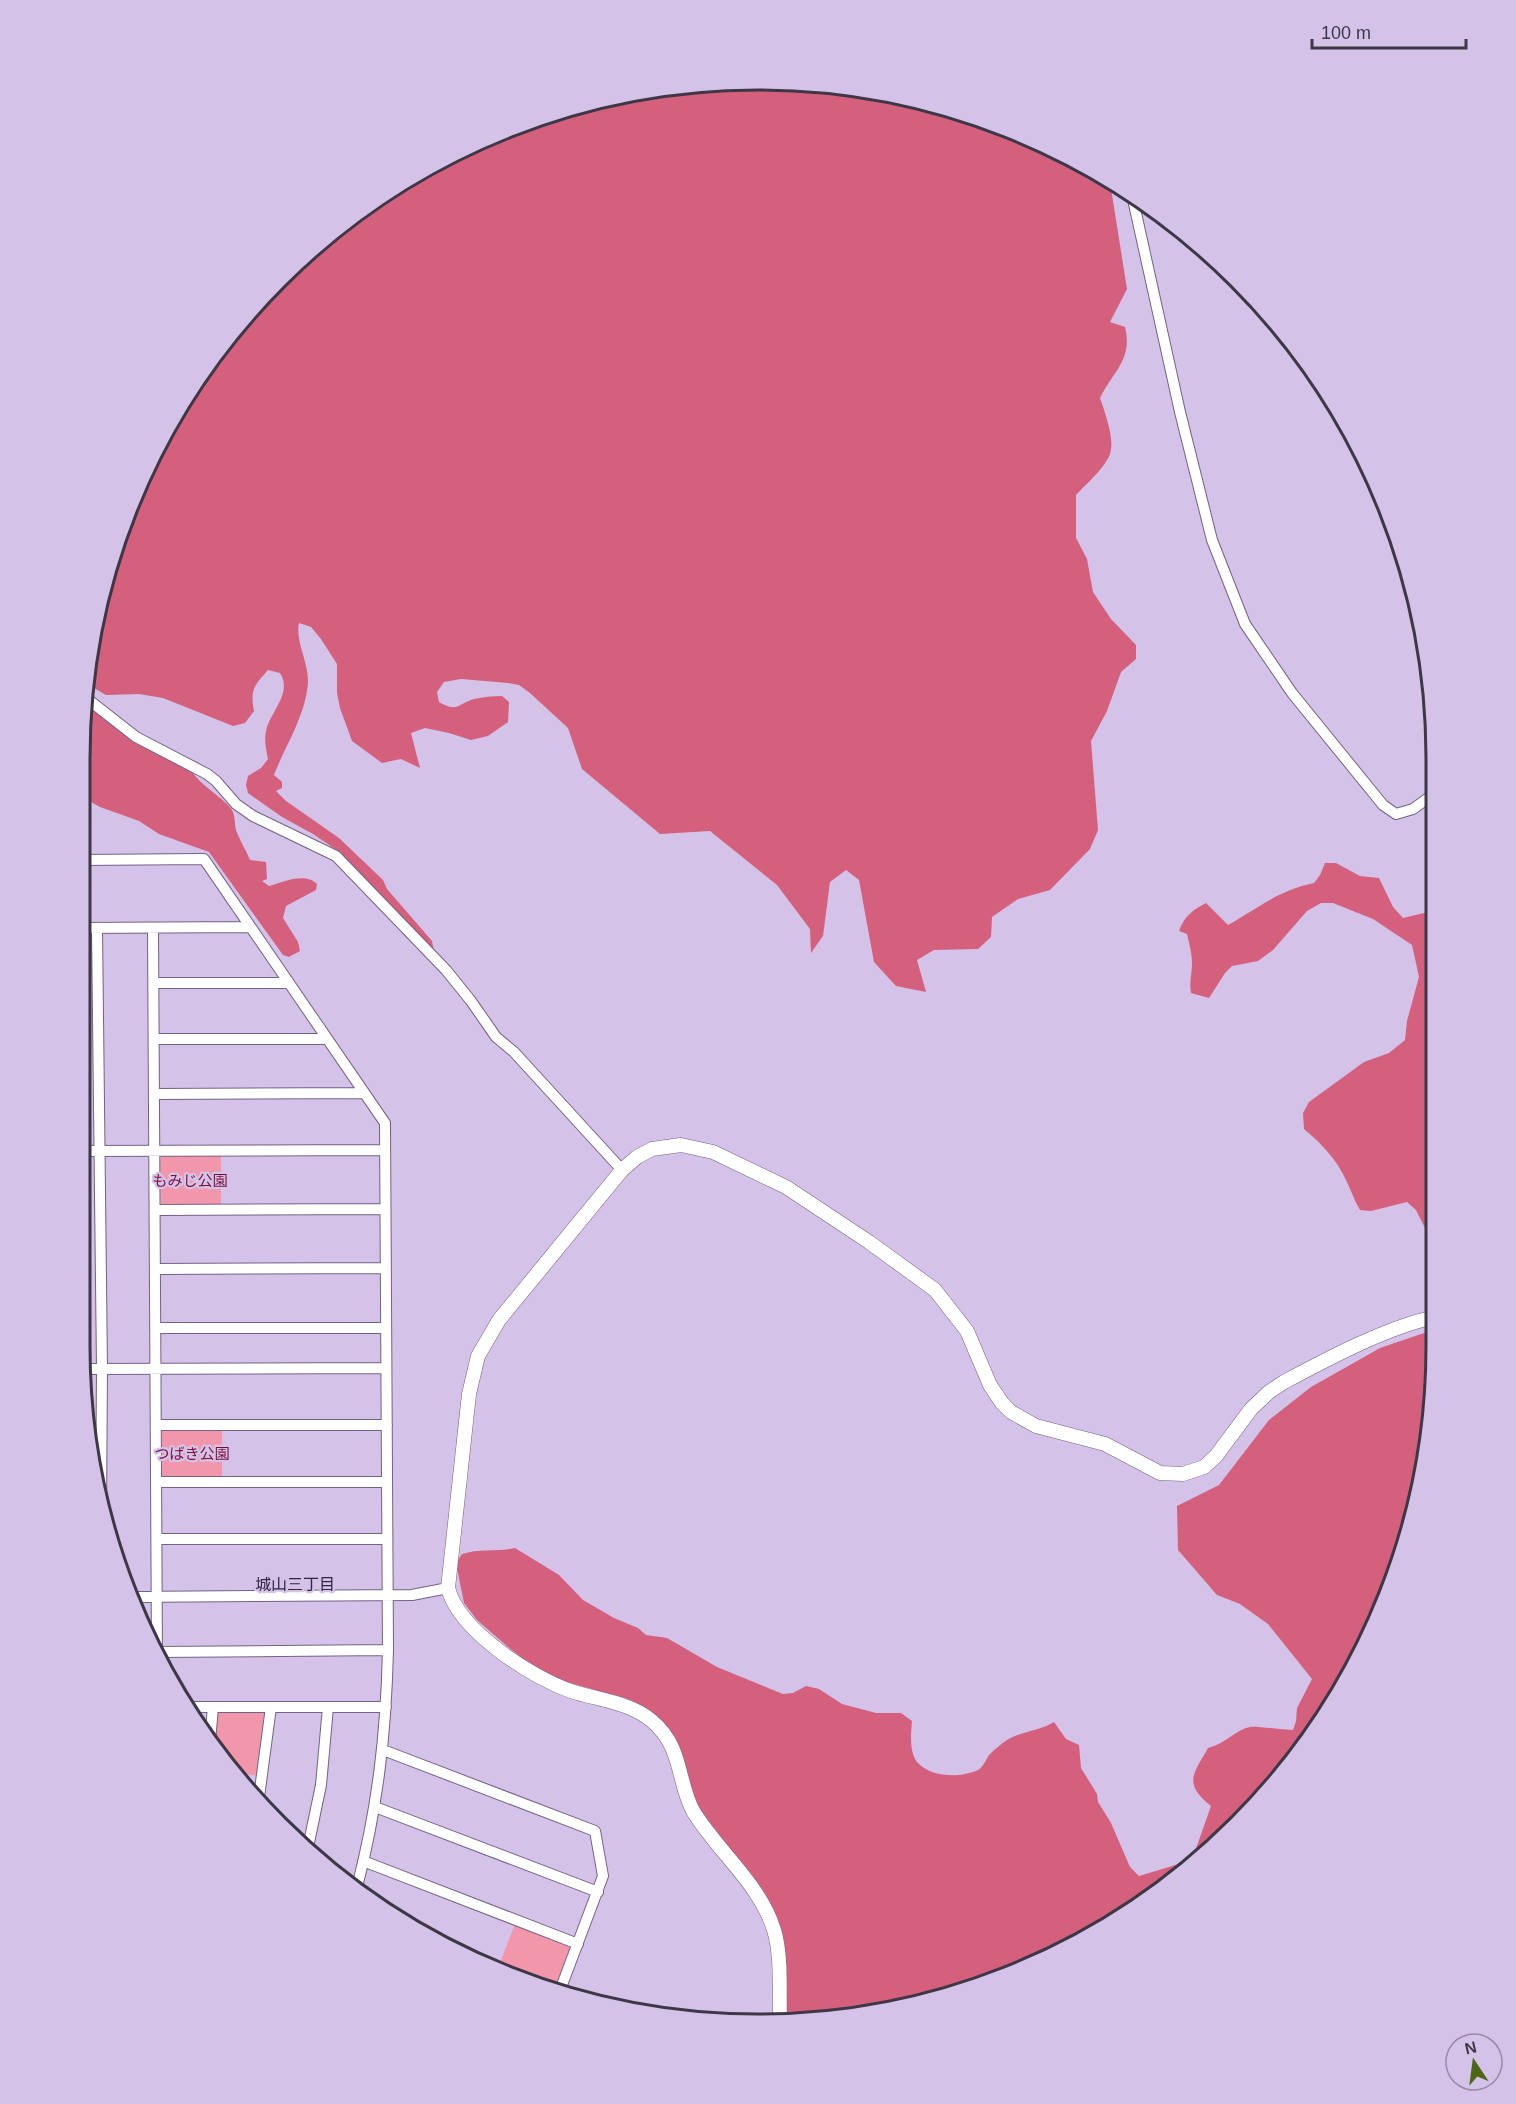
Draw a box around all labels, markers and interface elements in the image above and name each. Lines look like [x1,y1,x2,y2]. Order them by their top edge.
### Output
scale bar [1312,12,1466,50]
text: 100 m [1321,23,1371,43]
park label: もみじ公園 [152,1172,228,1189]
park label: つばき公園 [154,1445,230,1462]
district label: 城山三丁目 [255,1576,335,1593]
north arrow [1444,2032,1504,2092]
text: N [1463,2038,1478,2057]

